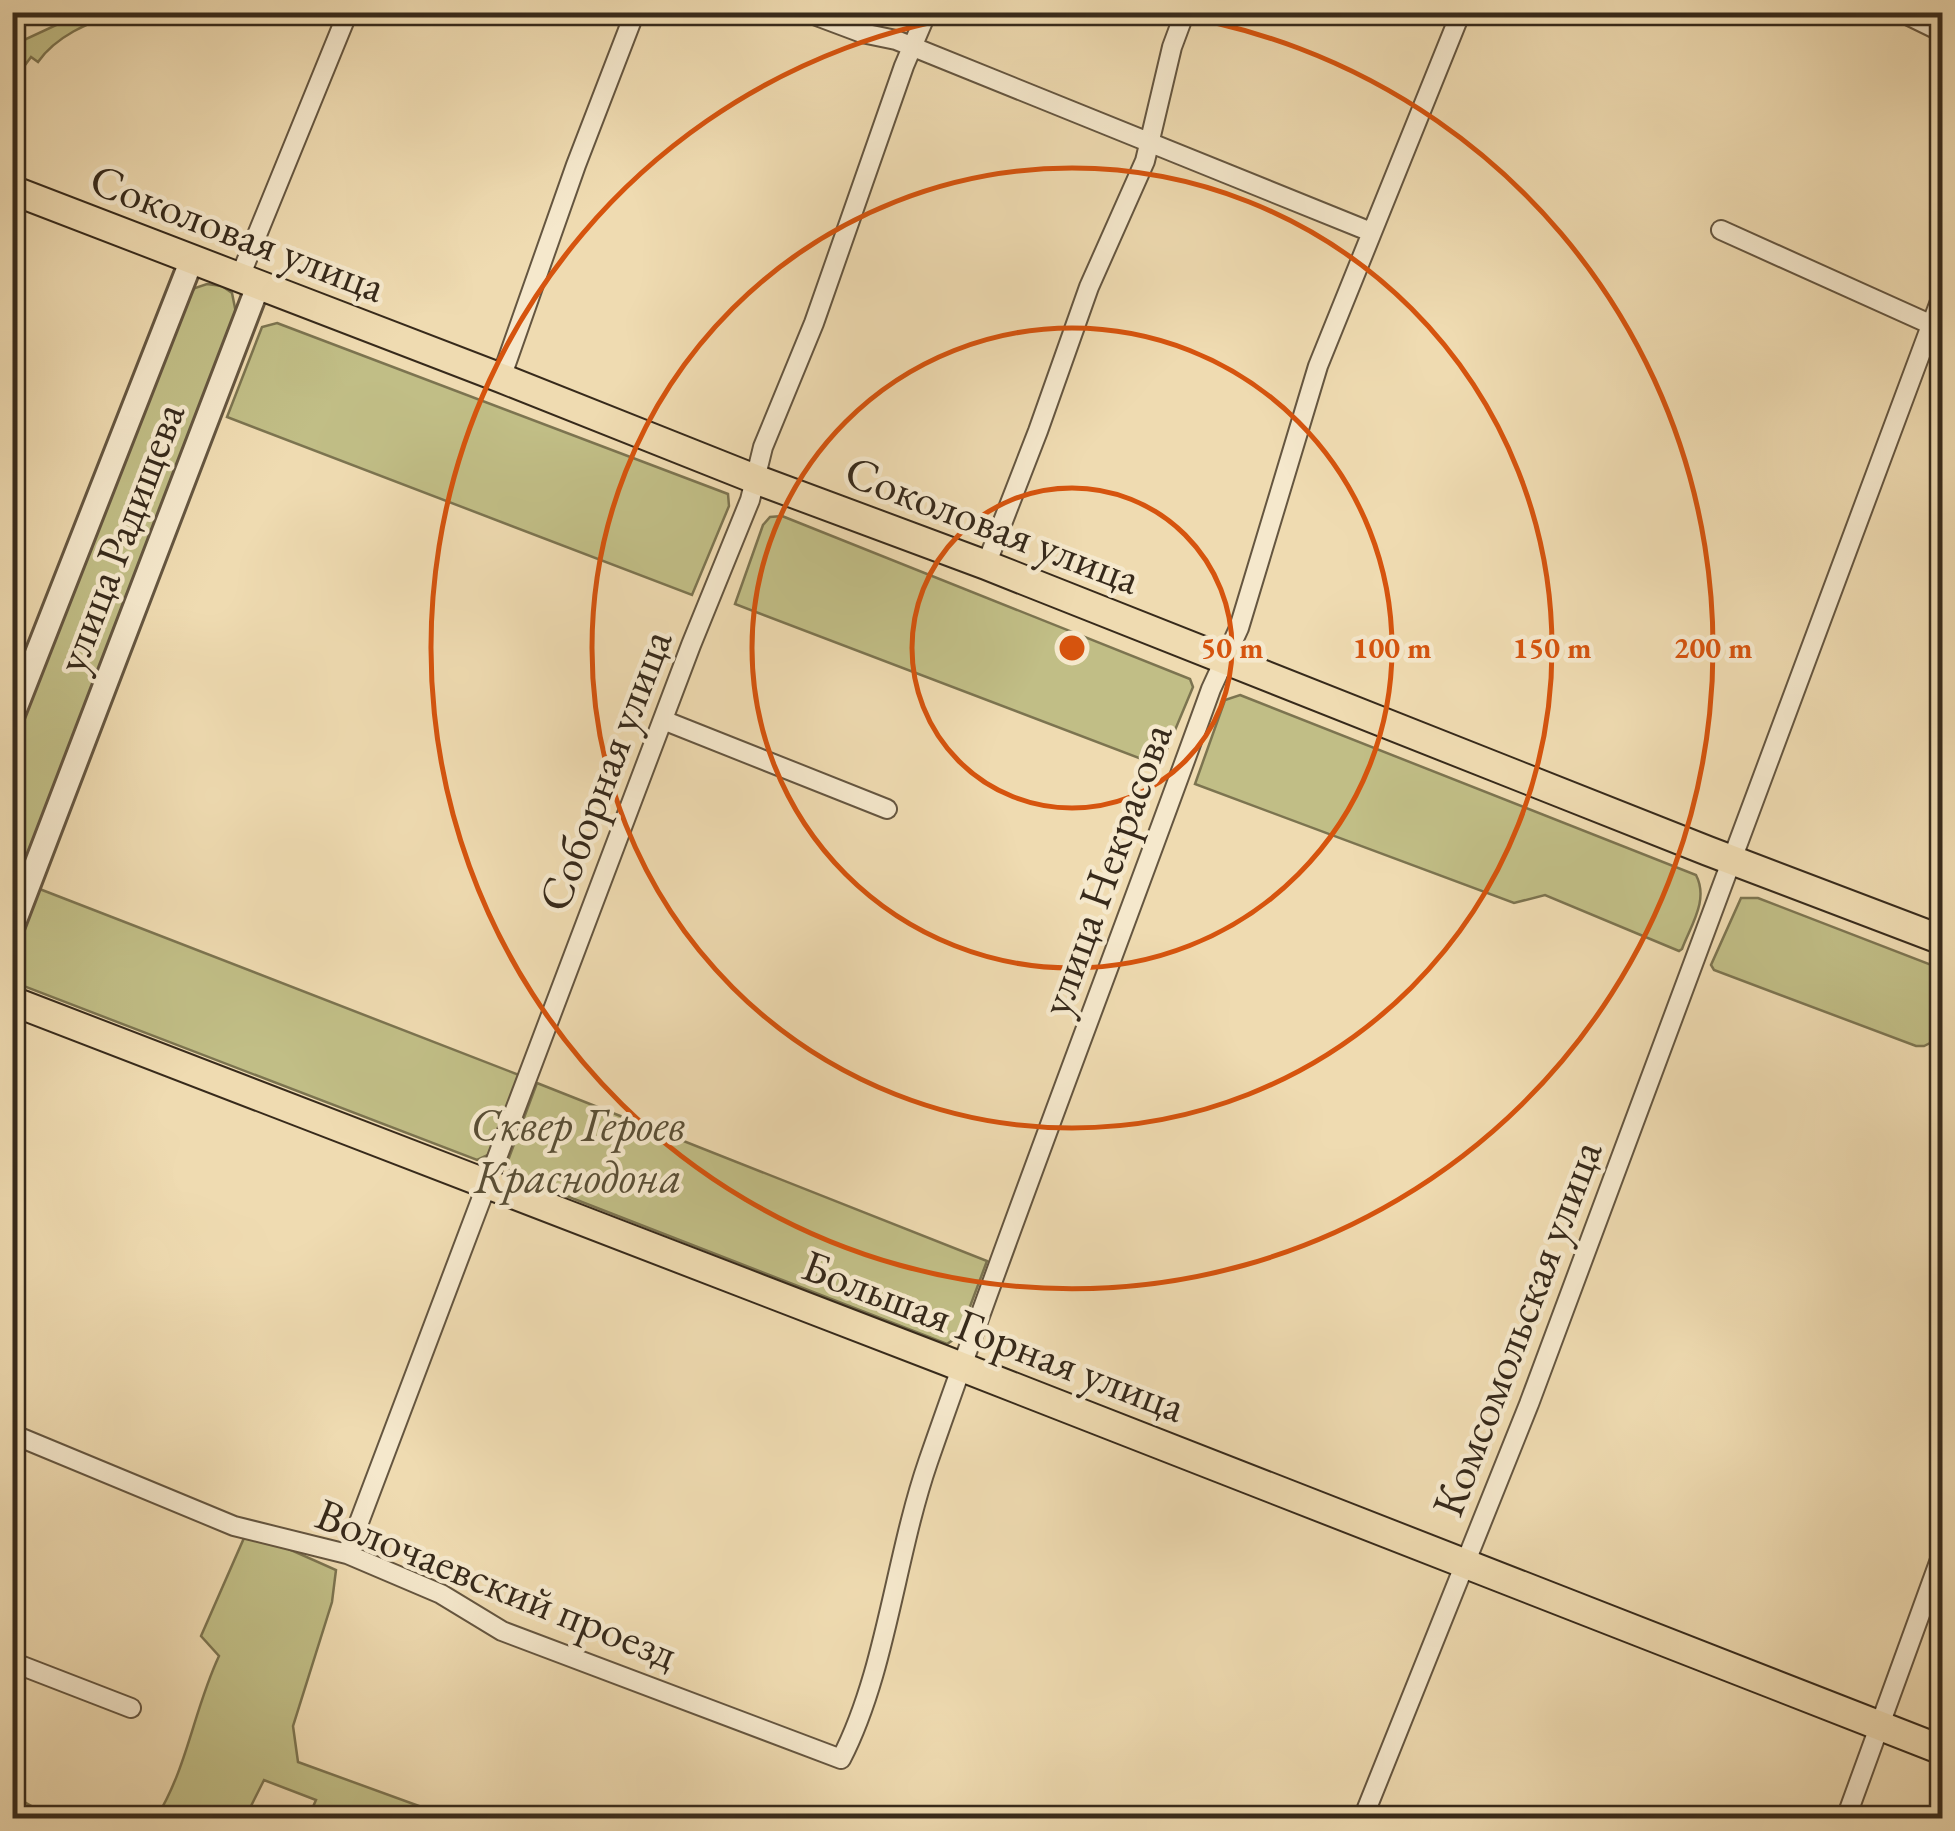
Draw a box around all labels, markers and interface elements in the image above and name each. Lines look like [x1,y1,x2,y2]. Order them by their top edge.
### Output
street label: Соколовая улица [82,149,394,315]
street label: улица Радищева [41,394,197,680]
street label: Соколовая улица [837,441,1149,607]
street label: Соборная улица [524,621,684,919]
text: 50 m [1200,628,1264,667]
text: 100 m [1353,628,1431,667]
text: 150 m [1513,628,1591,667]
text: 200 m [1674,628,1752,667]
centre of rings [1054,630,1090,666]
street label: улица Некрасова [1025,715,1185,1023]
park label: Сквер Героев Краснодона [470,1095,686,1205]
street label: Комсомольская улица [1418,1132,1614,1524]
street label: Большая Горная улица [794,1235,1194,1435]
street label: Волочаевский проезд [308,1484,686,1682]

